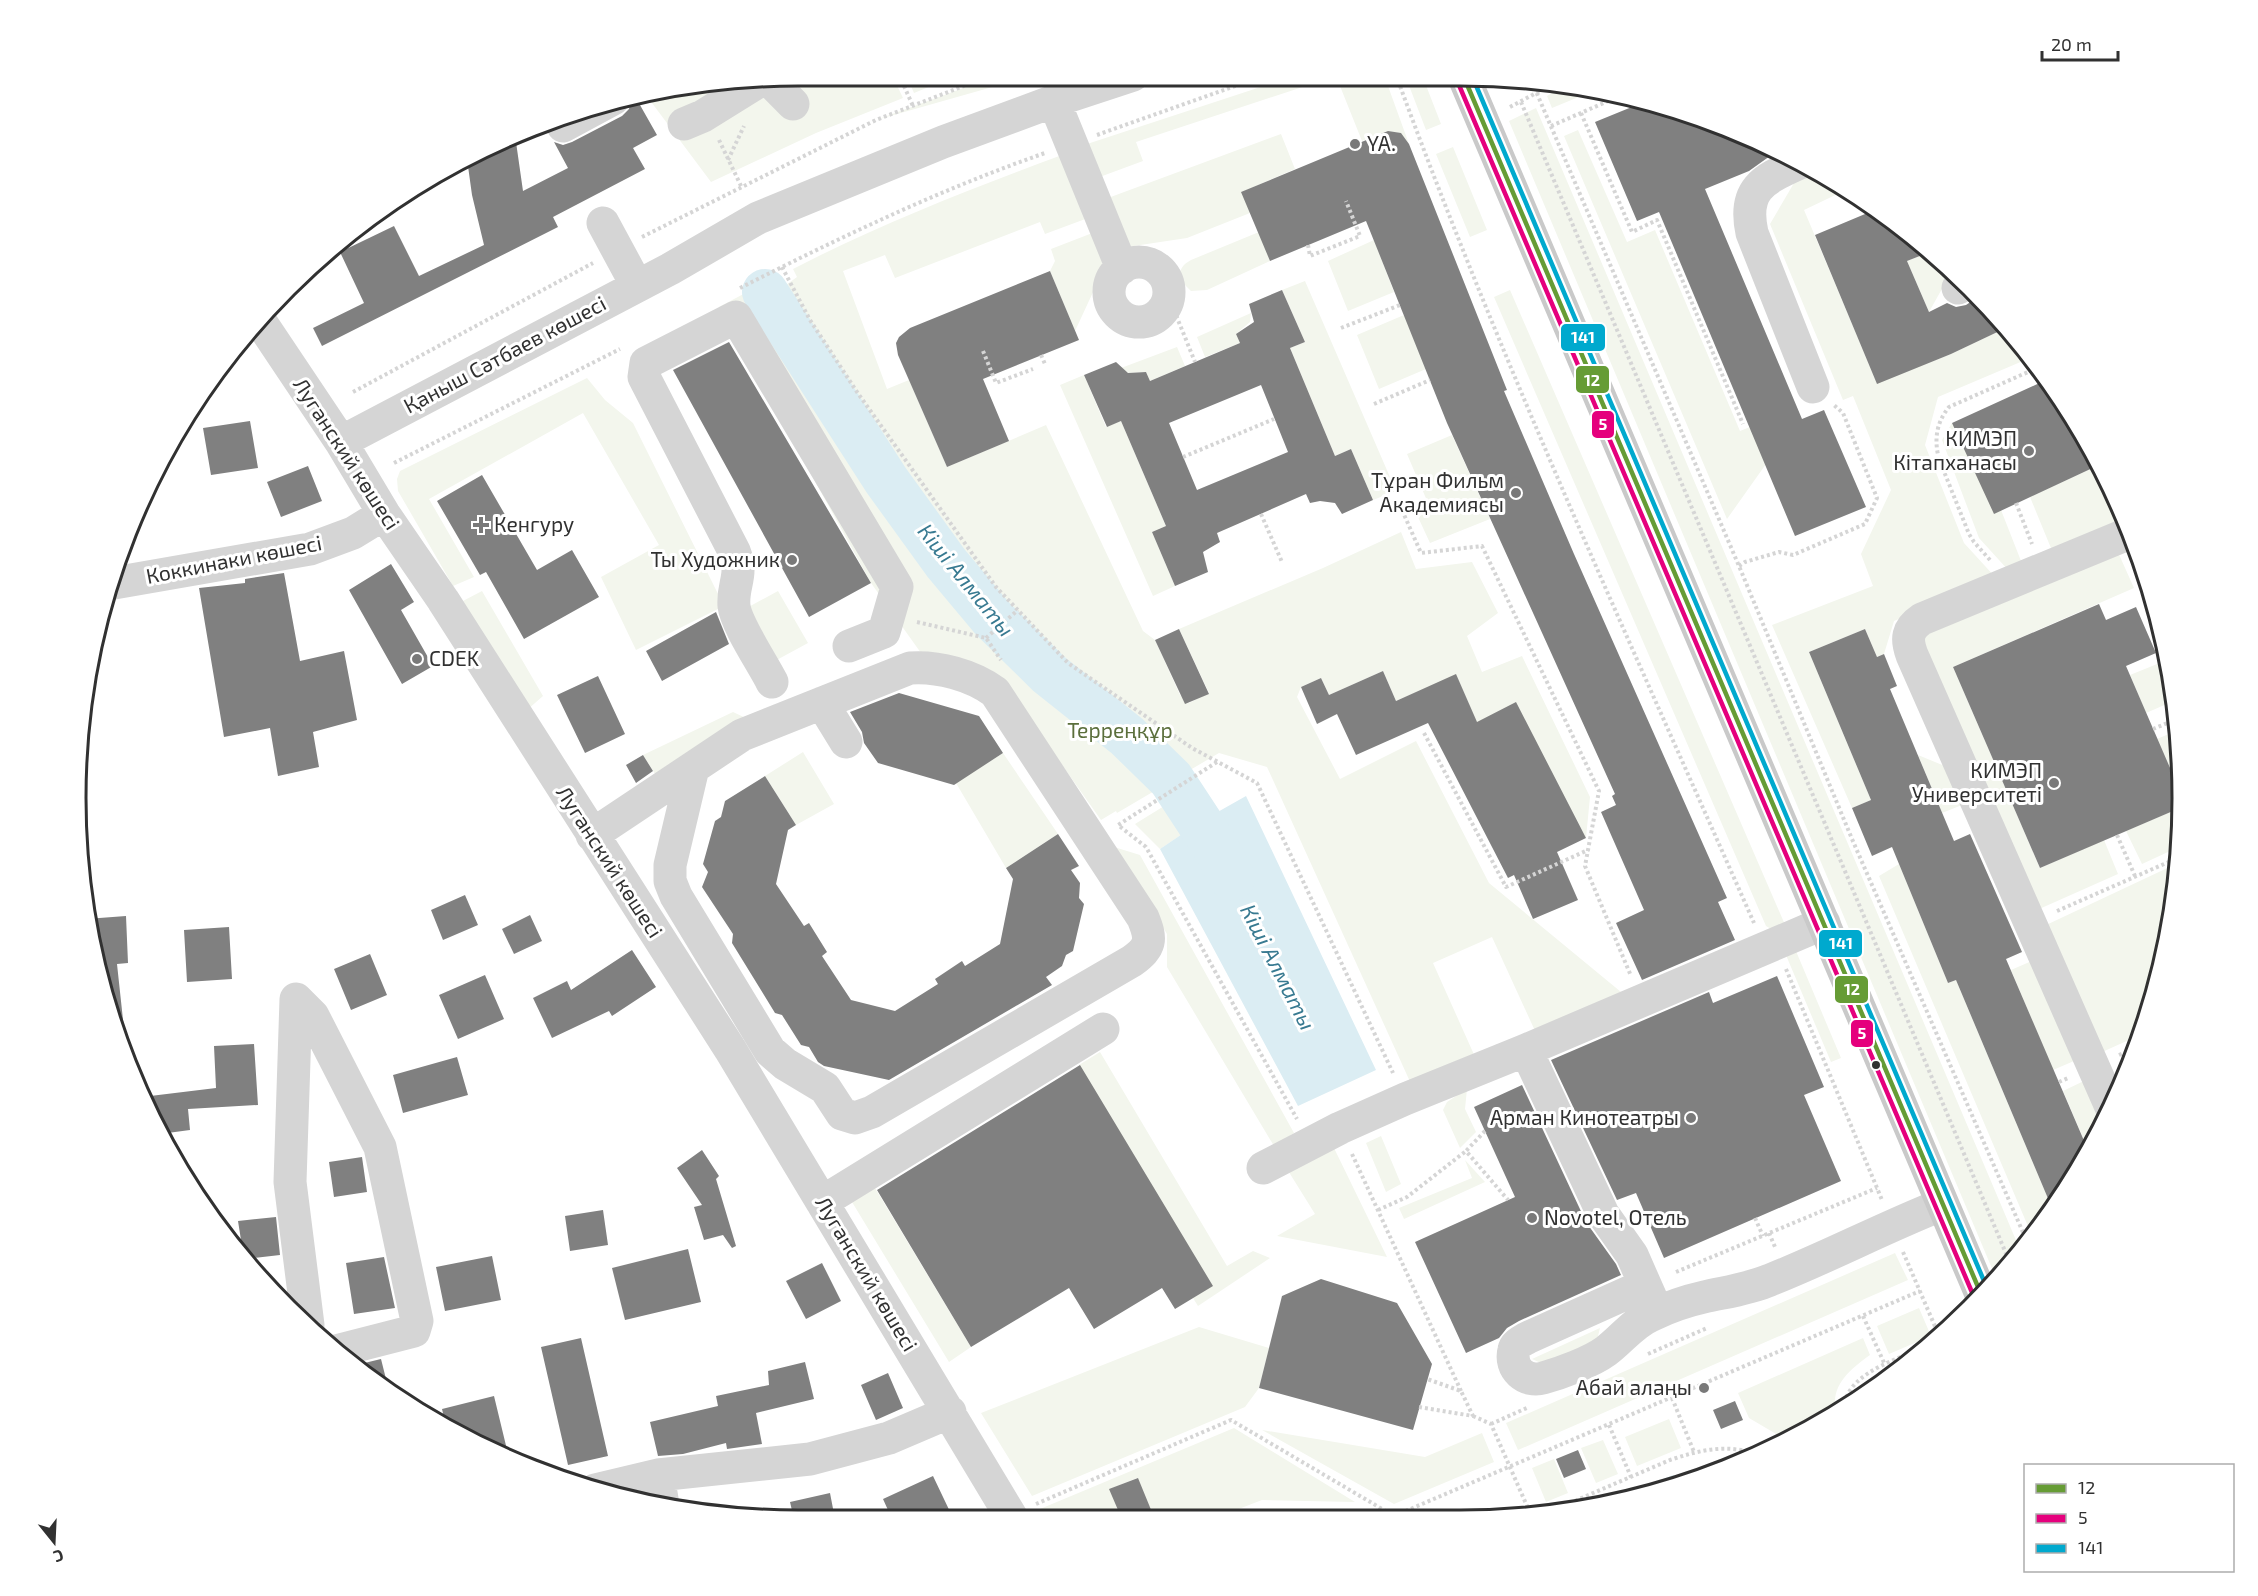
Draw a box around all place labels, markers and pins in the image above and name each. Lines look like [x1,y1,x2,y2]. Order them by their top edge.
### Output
place label: YA. [1367,130,1396,155]
marker: YA. [1348,137,1362,151]
place label: КИМЭП Кітапханасы [1893,425,2017,474]
marker: КИМЭП Кітапханасы [2022,444,2036,458]
place label: Тұран Фильм Академиясы [1371,467,1504,516]
marker: Тұран Фильм Академиясы [1509,486,1523,500]
place label: Кенгуру [494,511,574,537]
marker: Кенгуру [472,516,490,534]
place label: Ты Художник [650,546,780,572]
marker: Ты Художник [785,553,799,567]
place label: CDEK [429,645,480,670]
marker: CDEK [410,652,424,666]
place label: КИМЭП Университеті [1912,757,2042,806]
marker: КИМЭП Университеті [2047,776,2061,790]
unlabelled marker [1870,1059,1882,1071]
place label: Арман Кинотеатры [1490,1104,1679,1129]
marker: Арман Кинотеатры [1684,1111,1698,1125]
place label: Novotel, Отель [1544,1204,1687,1229]
marker: Novotel, Отель [1525,1211,1539,1225]
place label: Абай алаңы [1576,1374,1692,1399]
marker: Абай алаңы [1697,1381,1711,1395]

